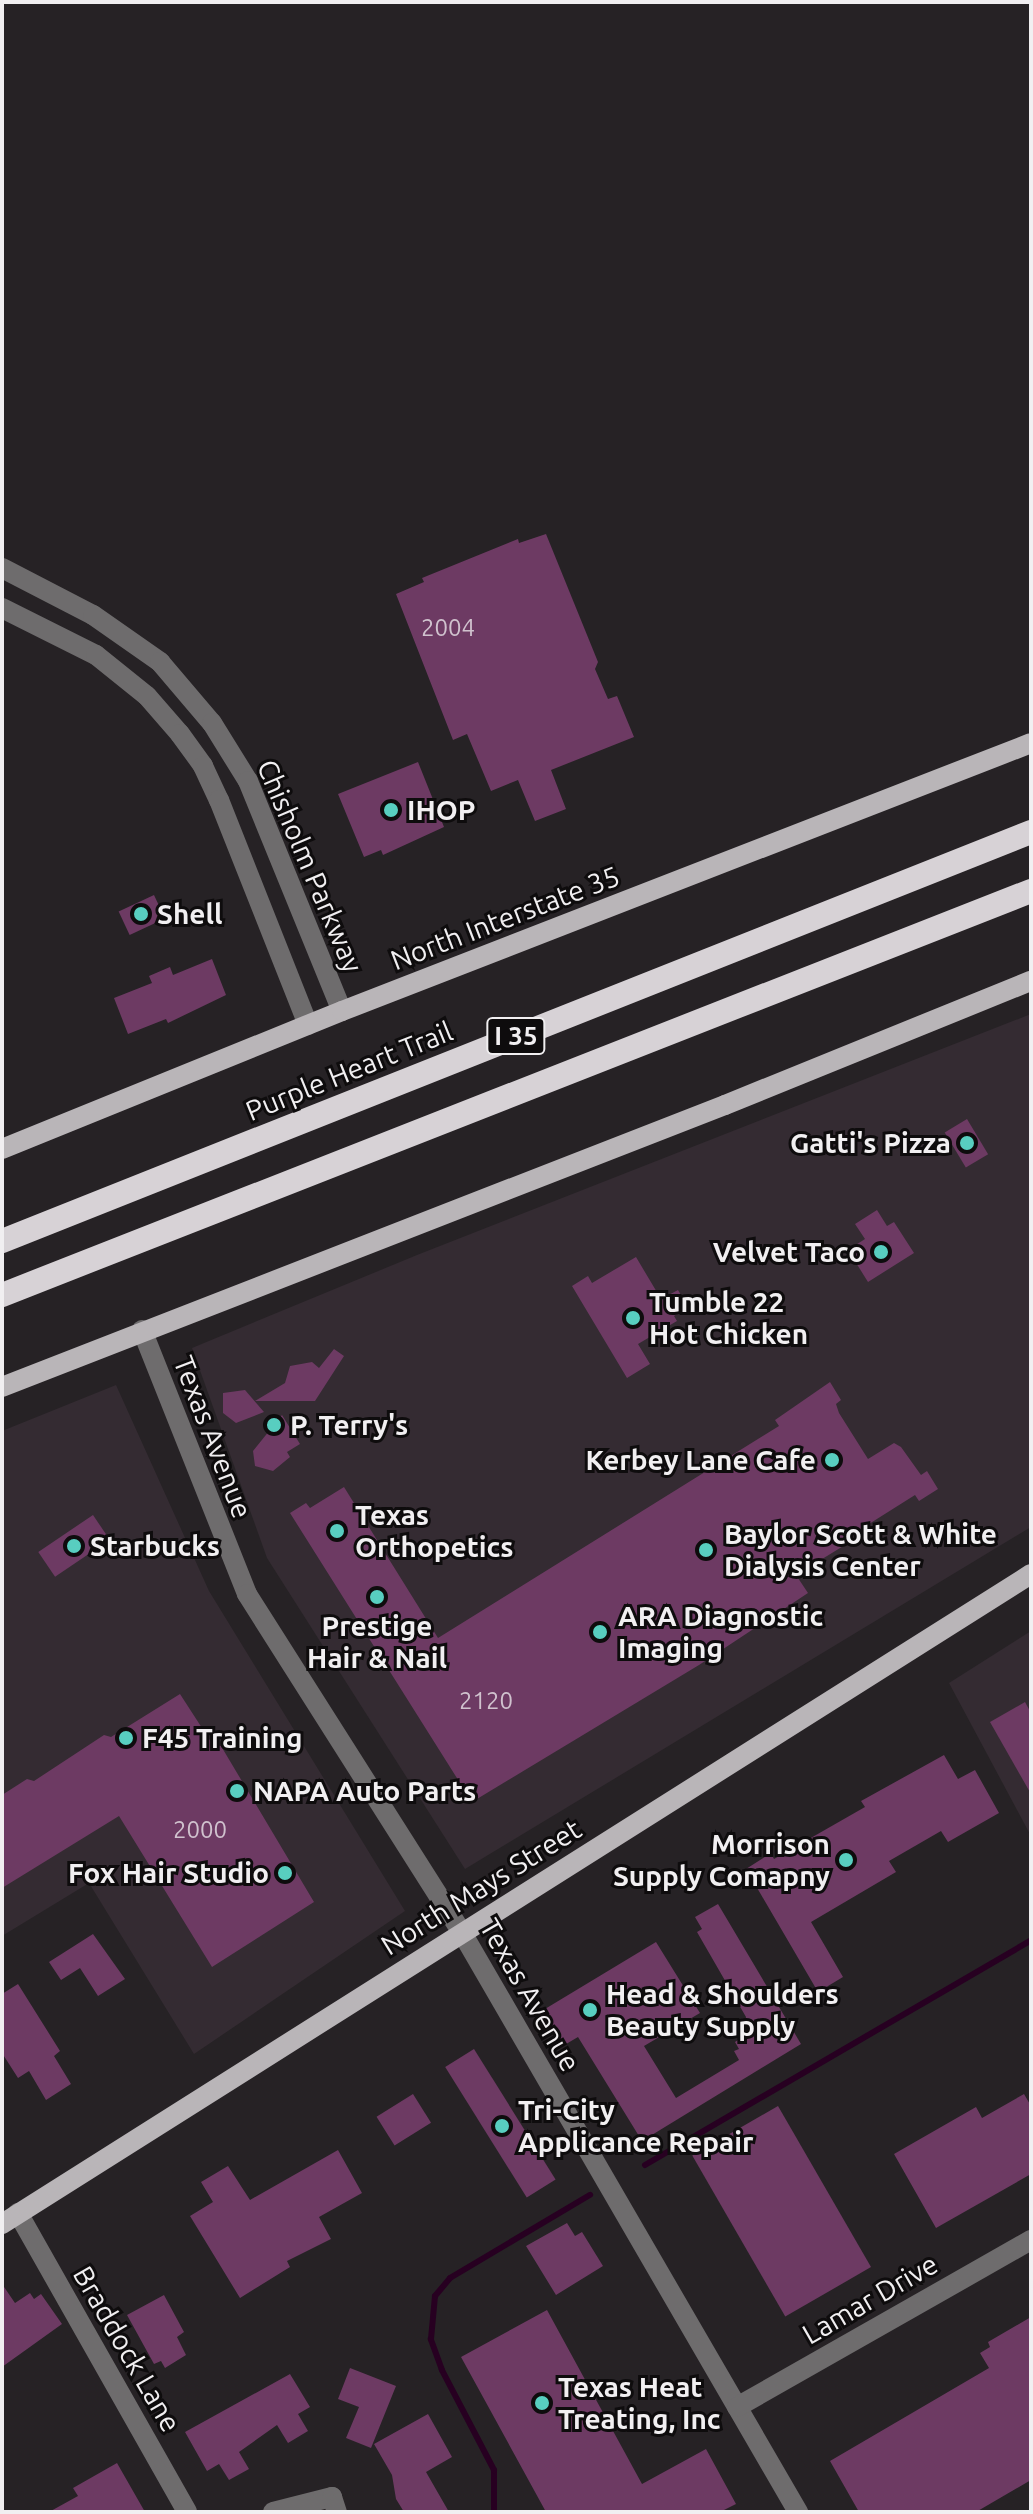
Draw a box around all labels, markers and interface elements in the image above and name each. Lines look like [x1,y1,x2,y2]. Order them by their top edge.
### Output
house number: 2004 [421,614,475,642]
street label: Chisholm Parkway [250,755,370,977]
place label: IHOP [407,793,475,827]
marker: IHOP [382,801,400,819]
street label: North Interstate 35 [386,859,624,977]
place label: Shell [157,897,222,931]
marker: Shell [132,905,150,923]
street label: Purple Heart Trail [241,1014,457,1128]
road number: I 35 [486,1014,546,1058]
place label: Gatti's Pizza [790,1126,951,1160]
marker: Gatti's Pizza [958,1134,976,1152]
place label: Velvet Taco [713,1235,865,1269]
marker: Velvet Taco [872,1243,890,1261]
place label: Tumble 22 Hot Chicken [649,1285,808,1351]
marker: Tumble 22 Hot Chicken [624,1309,642,1327]
street label: Texas Avenue [167,1351,259,1523]
place label: P. Terry's [290,1408,408,1442]
marker: P. Terry's [265,1416,283,1434]
place label: Kerbey Lane Cafe [585,1443,816,1477]
marker: Kerbey Lane Cafe [823,1451,841,1469]
place label: Texas Orthopetics [355,1498,514,1564]
place label: Baylor Scott & White Dialysis Center [724,1517,997,1583]
marker: Texas Orthopetics [326,1520,348,1542]
place label: Starbucks [90,1529,220,1563]
marker: Starbucks [65,1537,83,1555]
marker: Baylor Scott & White Dialysis Center [695,1539,717,1561]
marker: Prestige Hair & Nail [368,1588,386,1606]
place label: ARA Diagnostic Imaging [618,1599,823,1665]
place label: Prestige Hair & Nail [307,1609,447,1675]
marker: ARA Diagnostic Imaging [589,1621,611,1643]
house number: 2120 [459,1687,513,1715]
place label: F45 Training [142,1721,302,1755]
marker: F45 Training [117,1729,135,1747]
place label: NAPA Auto Parts [253,1774,476,1808]
marker: NAPA Auto Parts [228,1782,246,1800]
street label: North Mays Street [375,1812,587,1962]
house number: 2000 [173,1816,227,1844]
place label: Morrison Supply Comapny [613,1827,830,1893]
marker: Morrison Supply Comapny [837,1851,855,1869]
place label: Fox Hair Studio [68,1856,269,1890]
marker: Fox Hair Studio [276,1864,294,1882]
street label: Texas Avenue [473,1913,587,2077]
place label: Head & Shoulders Beauty Supply [606,1977,839,2043]
marker: Head & Shoulders Beauty Supply [581,2001,599,2019]
place label: Tri-City Applicance Repair [518,2093,753,2159]
marker: Tri-City Applicance Repair [493,2117,511,2135]
street label: Lamar Drive [796,2247,944,2351]
street label: Braddock Lane [66,2260,188,2438]
place label: Texas Heat Treating, Inc [558,2370,721,2436]
marker: Texas Heat Treating, Inc [533,2394,551,2412]

